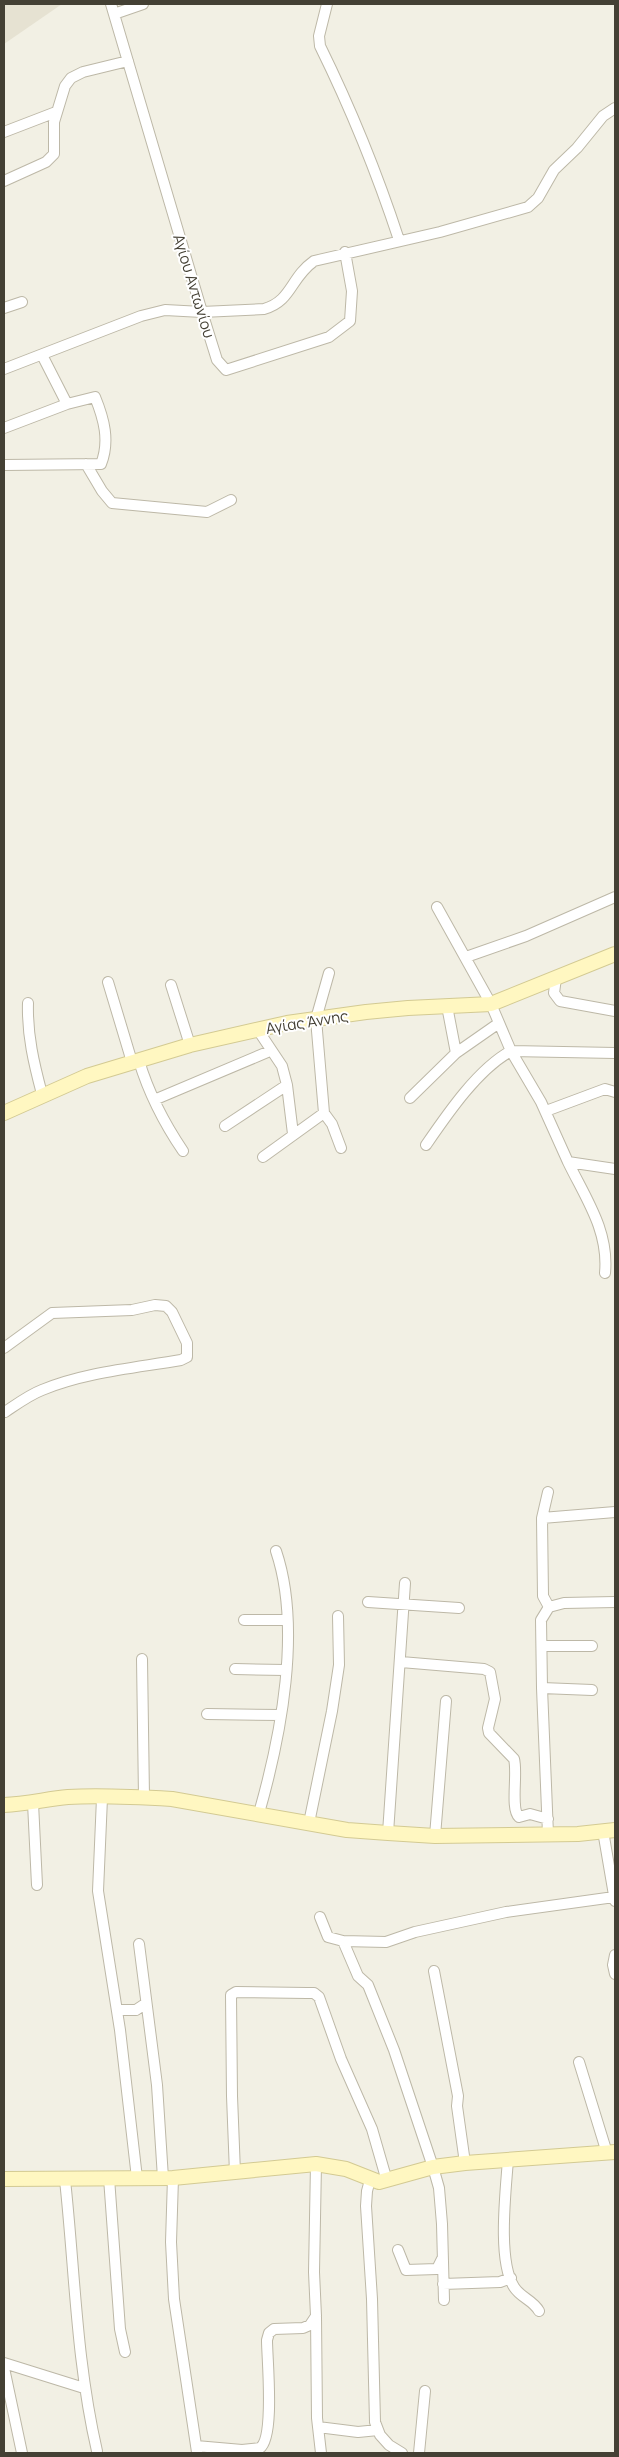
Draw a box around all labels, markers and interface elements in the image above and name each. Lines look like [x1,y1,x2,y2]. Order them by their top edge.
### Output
street label: Αγίου Αντωνίου [168,232,220,340]
street label: Αγίας Άννης [264,1005,350,1039]

